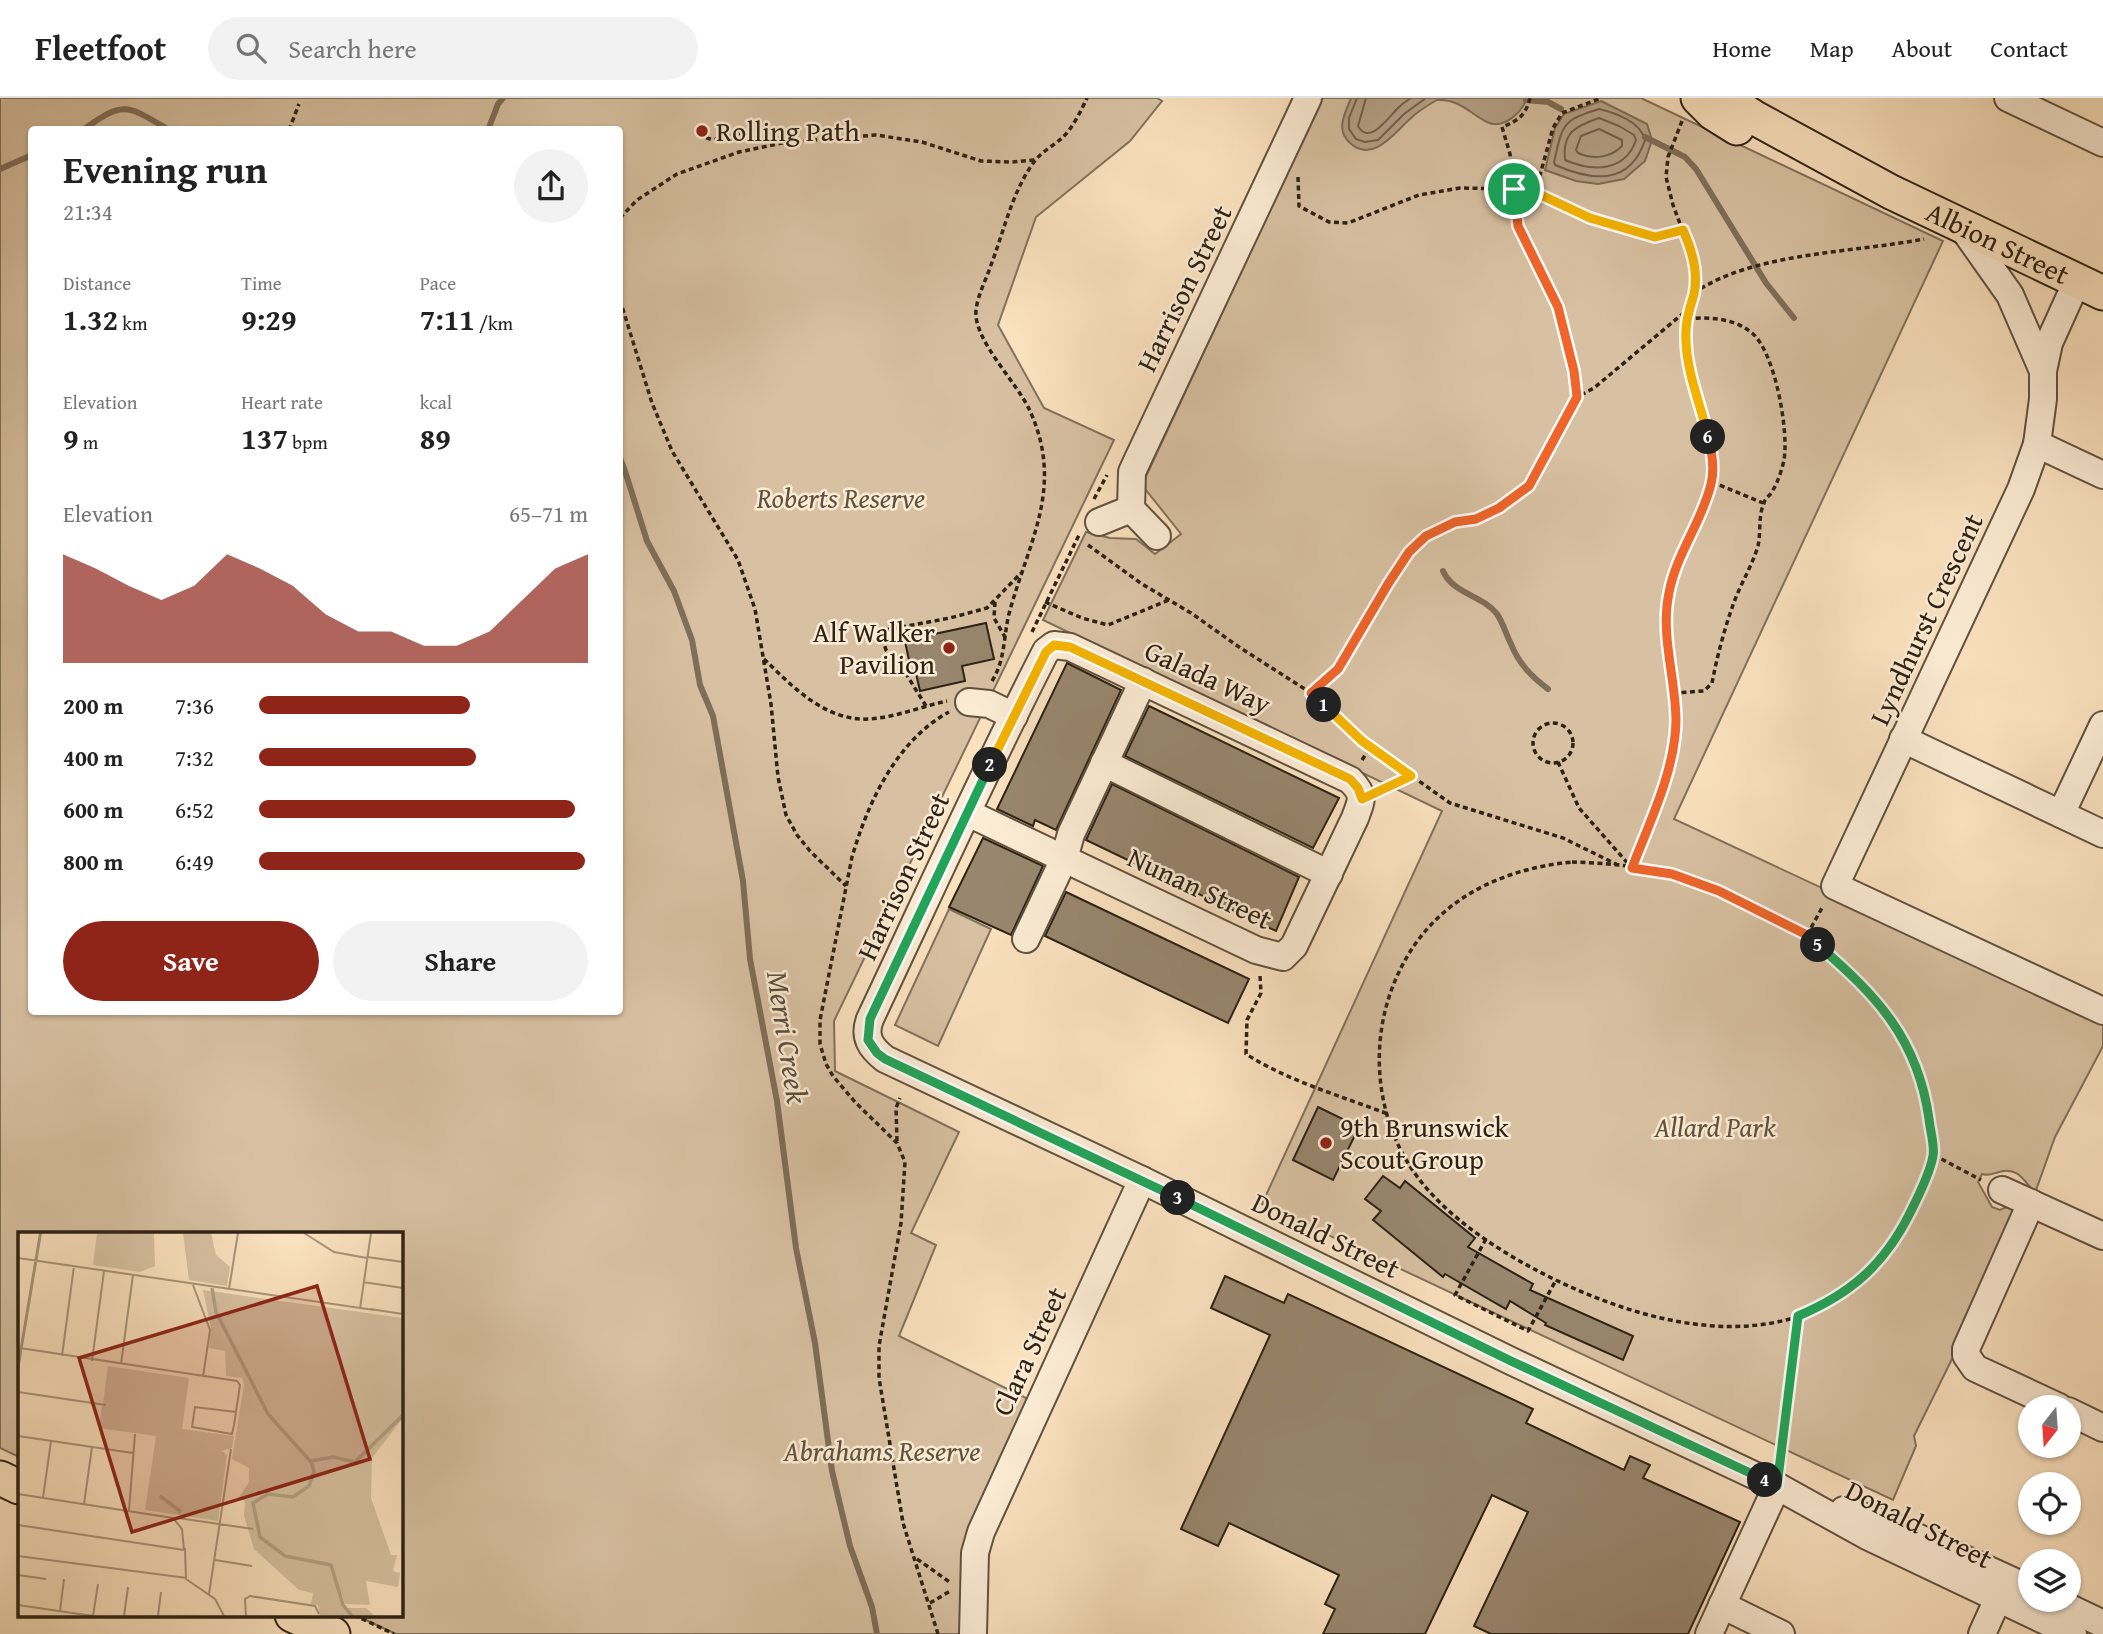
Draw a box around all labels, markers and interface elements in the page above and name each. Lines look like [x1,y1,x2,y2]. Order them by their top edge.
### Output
search box [208,17,698,80]
text: Fleetfoot [35,24,166,72]
icon: search [232,29,270,67]
text: Search here [288,29,417,68]
text: Home [1713,31,1772,66]
text: Map [1810,31,1854,66]
text: About [1892,31,1952,66]
text: Contact [1990,31,2068,66]
place label: Rolling Path [716,110,860,151]
marker: Rolling Path [694,123,710,139]
text: Evening run [63,141,267,197]
button: share [514,149,588,223]
pin [1484,159,1544,219]
icon: arrive [1495,170,1533,208]
street label: Albion Street [1920,191,2077,294]
text: 21:34 [63,195,113,228]
street label: Harrison Street [1125,197,1242,378]
text: Distance [63,269,131,297]
text: Time [241,269,282,297]
text: Pace [420,269,456,297]
text: 1.32 [63,297,118,341]
text: 9:29 [241,297,296,341]
text: 7:11 [420,297,475,341]
text: km [118,309,147,337]
text: /km [475,309,513,337]
text: Elevation [63,388,137,416]
text: Heart rate [241,388,323,416]
text: kcal [420,388,452,416]
text: 9 [63,416,79,460]
text: 137 [241,416,288,460]
text: 89 [420,416,451,460]
pin: 6 [1690,420,1726,454]
text: 6 [1703,422,1712,450]
text: m [79,428,98,456]
text: bpm [288,428,328,456]
park label: Roberts Reserve [756,477,925,518]
text: Elevation [63,497,153,530]
text: 65–71 m [509,497,588,530]
street label: Lyndhurst Crescent [1858,506,1993,731]
place label: Alf Walker Pavilion [813,611,935,684]
street label: Galada Way [1138,629,1278,724]
marker: Alf Walker Pavilion [941,640,957,656]
pin: 1 [1306,688,1342,722]
text: 200 m [63,689,124,722]
text: 7:36 [175,689,214,722]
text: 1 [1319,690,1328,718]
text: 400 m [63,741,124,774]
text: 7:32 [175,741,214,774]
pin: 2 [972,748,1007,782]
text: 2 [985,750,994,778]
street label: Harrison Street [846,785,959,966]
text: 600 m [63,793,124,826]
text: 6:52 [175,793,214,826]
street label: Nunan Street [1121,836,1279,939]
text: 800 m [63,845,124,878]
text: 6:49 [175,845,214,878]
button: Save [63,921,319,1001]
button: Share [333,921,588,1001]
pin: 5 [1800,928,1836,962]
text: 5 [1813,930,1822,958]
water label: Merri Creek [756,967,820,1107]
place label: 9th Brunswick Scout Group [1340,1106,1509,1179]
park label: Allard Park [1653,1106,1776,1147]
marker: 9th Brunswick Scout Group [1318,1135,1334,1151]
pin: 3 [1160,1180,1196,1216]
street label: Donald Street [1245,1181,1407,1288]
text: 3 [1173,1183,1182,1211]
inset map [18,1232,402,1616]
street label: Clara Street [981,1280,1076,1422]
north arrow [2018,1395,2081,1458]
map controls [2018,1395,2081,1612]
park label: Abrahams Reserve [783,1430,980,1471]
pin: 4 [1748,1462,1782,1498]
text: 4 [1760,1465,1769,1493]
street label: Donald Street [1839,1469,2000,1578]
button: locate [2018,1472,2081,1535]
button: layers [2018,1549,2081,1612]

